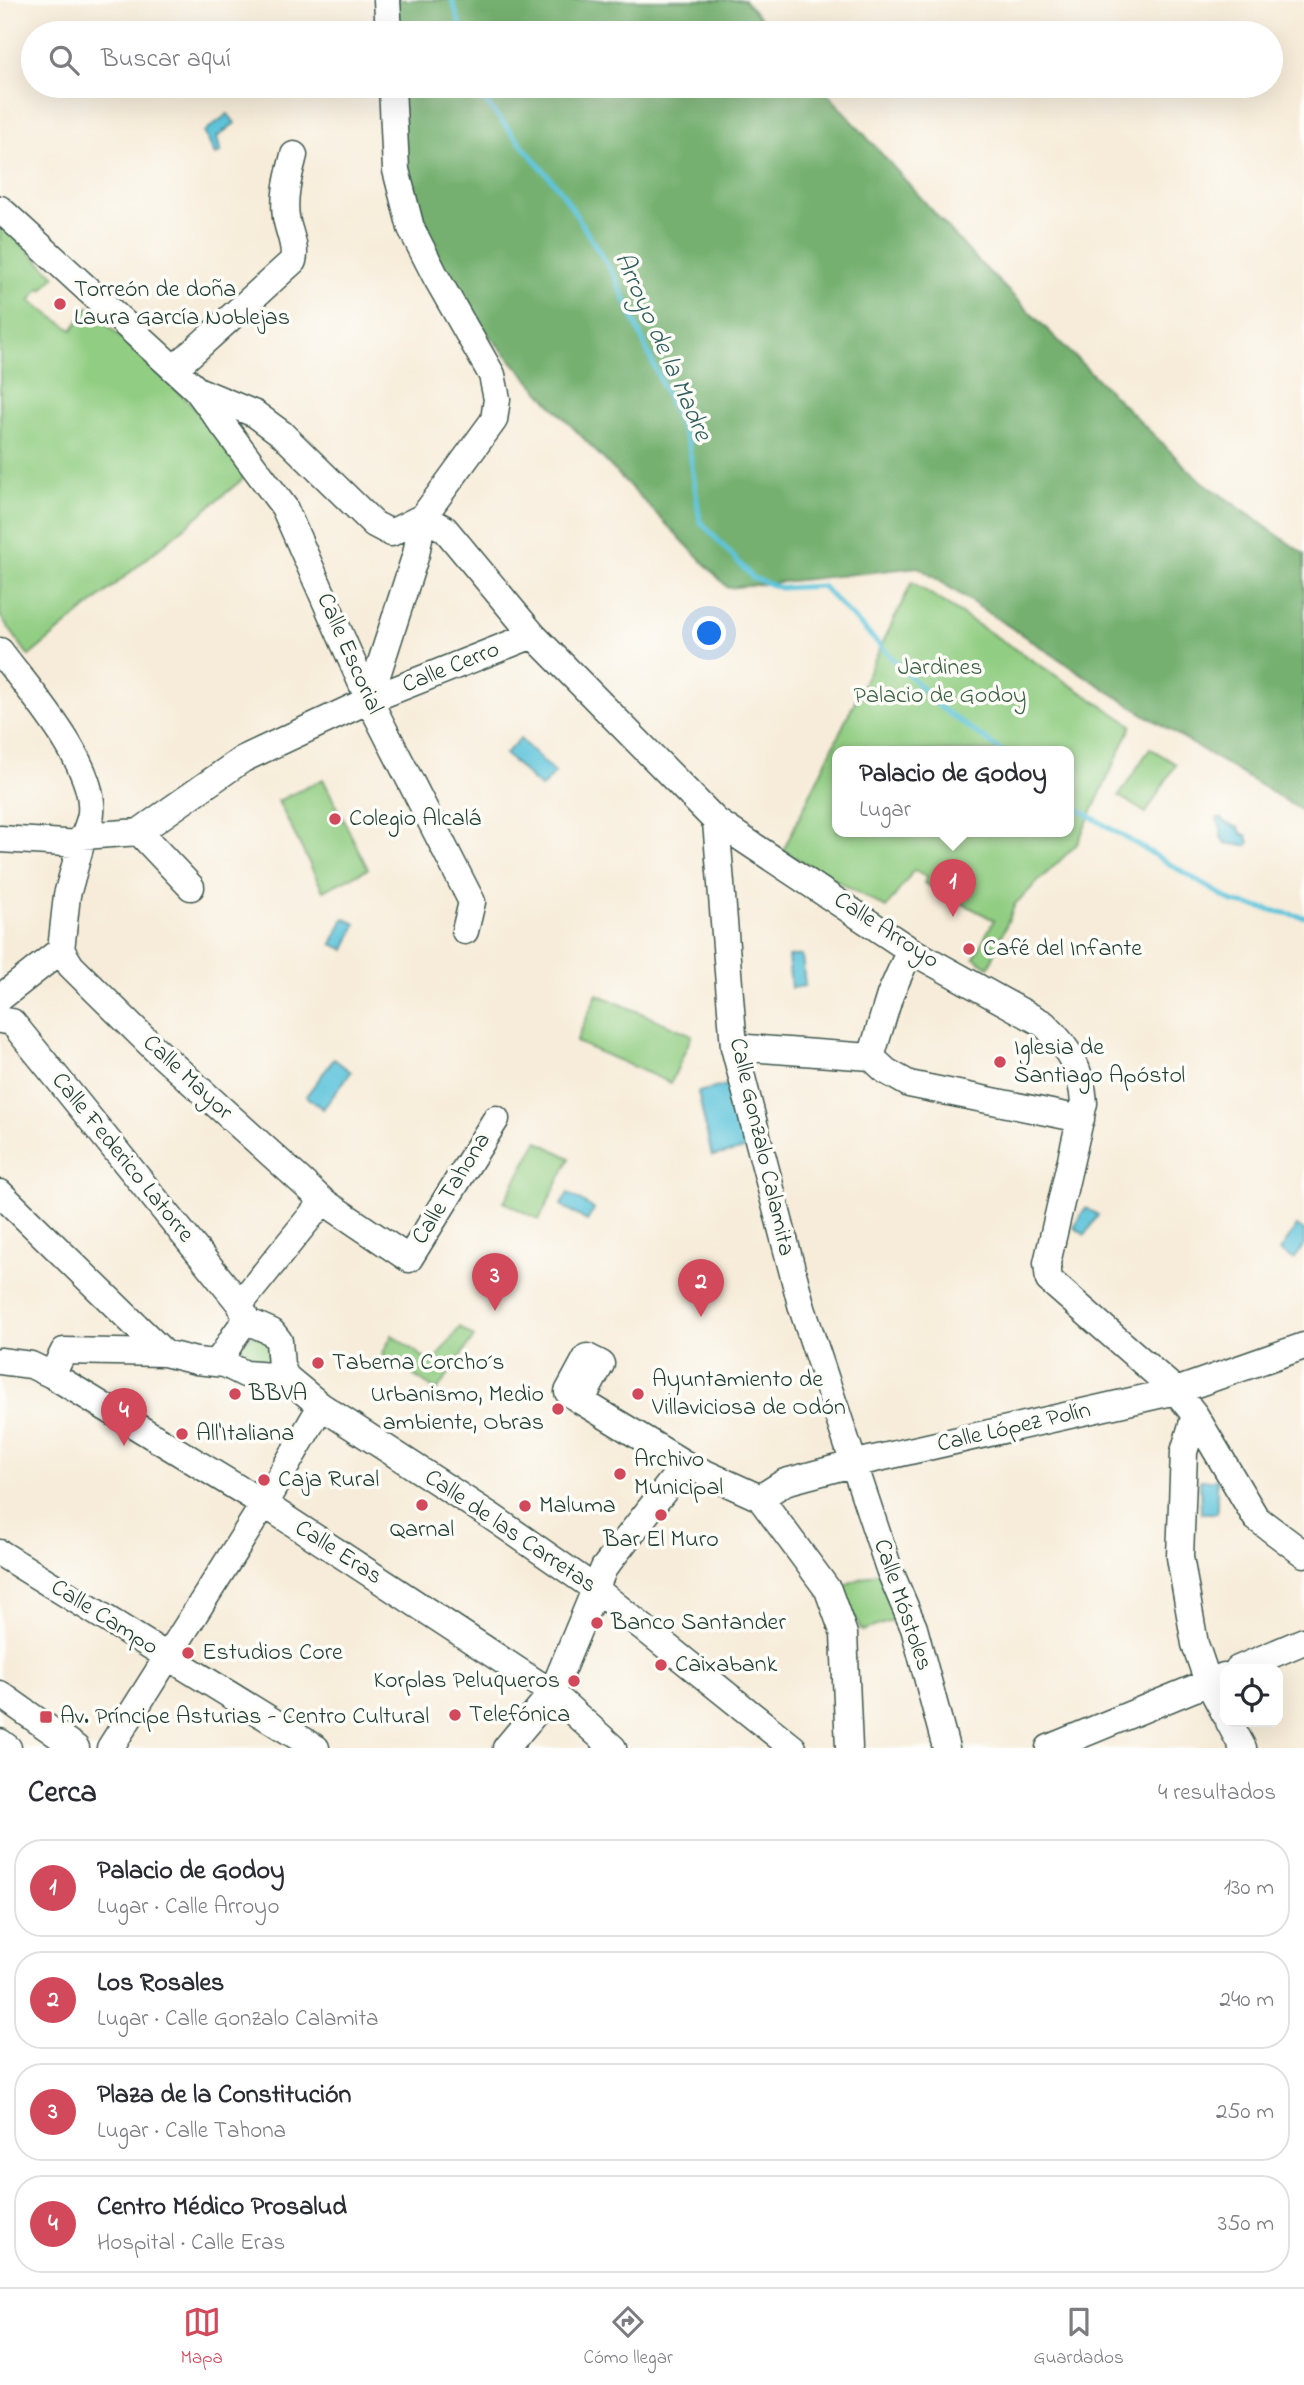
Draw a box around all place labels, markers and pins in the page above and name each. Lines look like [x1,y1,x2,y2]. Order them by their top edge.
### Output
place label: Torreón de doña Laura García Noblejas [74,273,290,336]
marker: Torreón de doña Laura García Noblejas [52,296,68,312]
place label: Colegio Alcalá [349,802,481,837]
marker: Colegio Alcalá [327,811,343,827]
pin: 1 [930,859,976,917]
place label: Café del Infante [983,932,1142,967]
marker: Café del Infante [961,941,977,957]
place label: Iglesia de Santiago Apóstol [1014,1031,1185,1094]
marker: Iglesia de Santiago Apóstol [992,1054,1008,1070]
pin: 3 [472,1253,518,1311]
pin: 2 [678,1259,724,1317]
place label: Taberna Corcho´s [332,1346,505,1381]
marker: Taberna Corcho´s [310,1355,326,1371]
place label: Ayuntamiento de Villaviciosa de Odón [651,1363,846,1426]
place label: BBVA [248,1377,307,1412]
place label: Urbanismo, Medio ambiente, Obras [371,1378,544,1441]
marker: BBVA [227,1386,243,1402]
marker: Ayuntamiento de Villaviciosa de Odón [630,1386,646,1402]
pin: 4 [101,1388,147,1446]
marker: Urbanismo, Medio ambiente, Obras [550,1401,566,1417]
place label: All'Italiana [196,1417,294,1452]
marker: All'Italiana [174,1426,190,1442]
place label: Archivo Municipal [634,1443,723,1506]
place label: Caja Rural [278,1463,379,1498]
marker: Archivo Municipal [612,1466,628,1482]
marker: Caja Rural [256,1472,272,1488]
place label: Maluma [539,1489,616,1524]
marker: Qarnal [414,1497,430,1513]
marker: Maluma [517,1498,533,1514]
marker: Bar El Muro [653,1507,669,1523]
place label: Qarnal [390,1513,454,1548]
place label: Bar El Muro [602,1523,719,1558]
place label: Banco Santander [610,1606,786,1641]
marker: Banco Santander [589,1615,605,1631]
place label: Estudios Core [202,1636,343,1671]
marker: Estudios Core [180,1645,196,1661]
place label: Caixabank [675,1648,778,1683]
marker: Caixabank [653,1657,669,1673]
place label: Korplas Peluqueros [373,1664,560,1699]
marker: Korplas Peluqueros [566,1673,582,1689]
place label: Telefónica [469,1698,570,1733]
place label: Av. Príncipe Asturias - Centro Cultural [60,1700,429,1735]
marker: Telefónica [447,1707,463,1723]
marker: Av. Príncipe Asturias - Centro Cultural [38,1709,54,1725]

